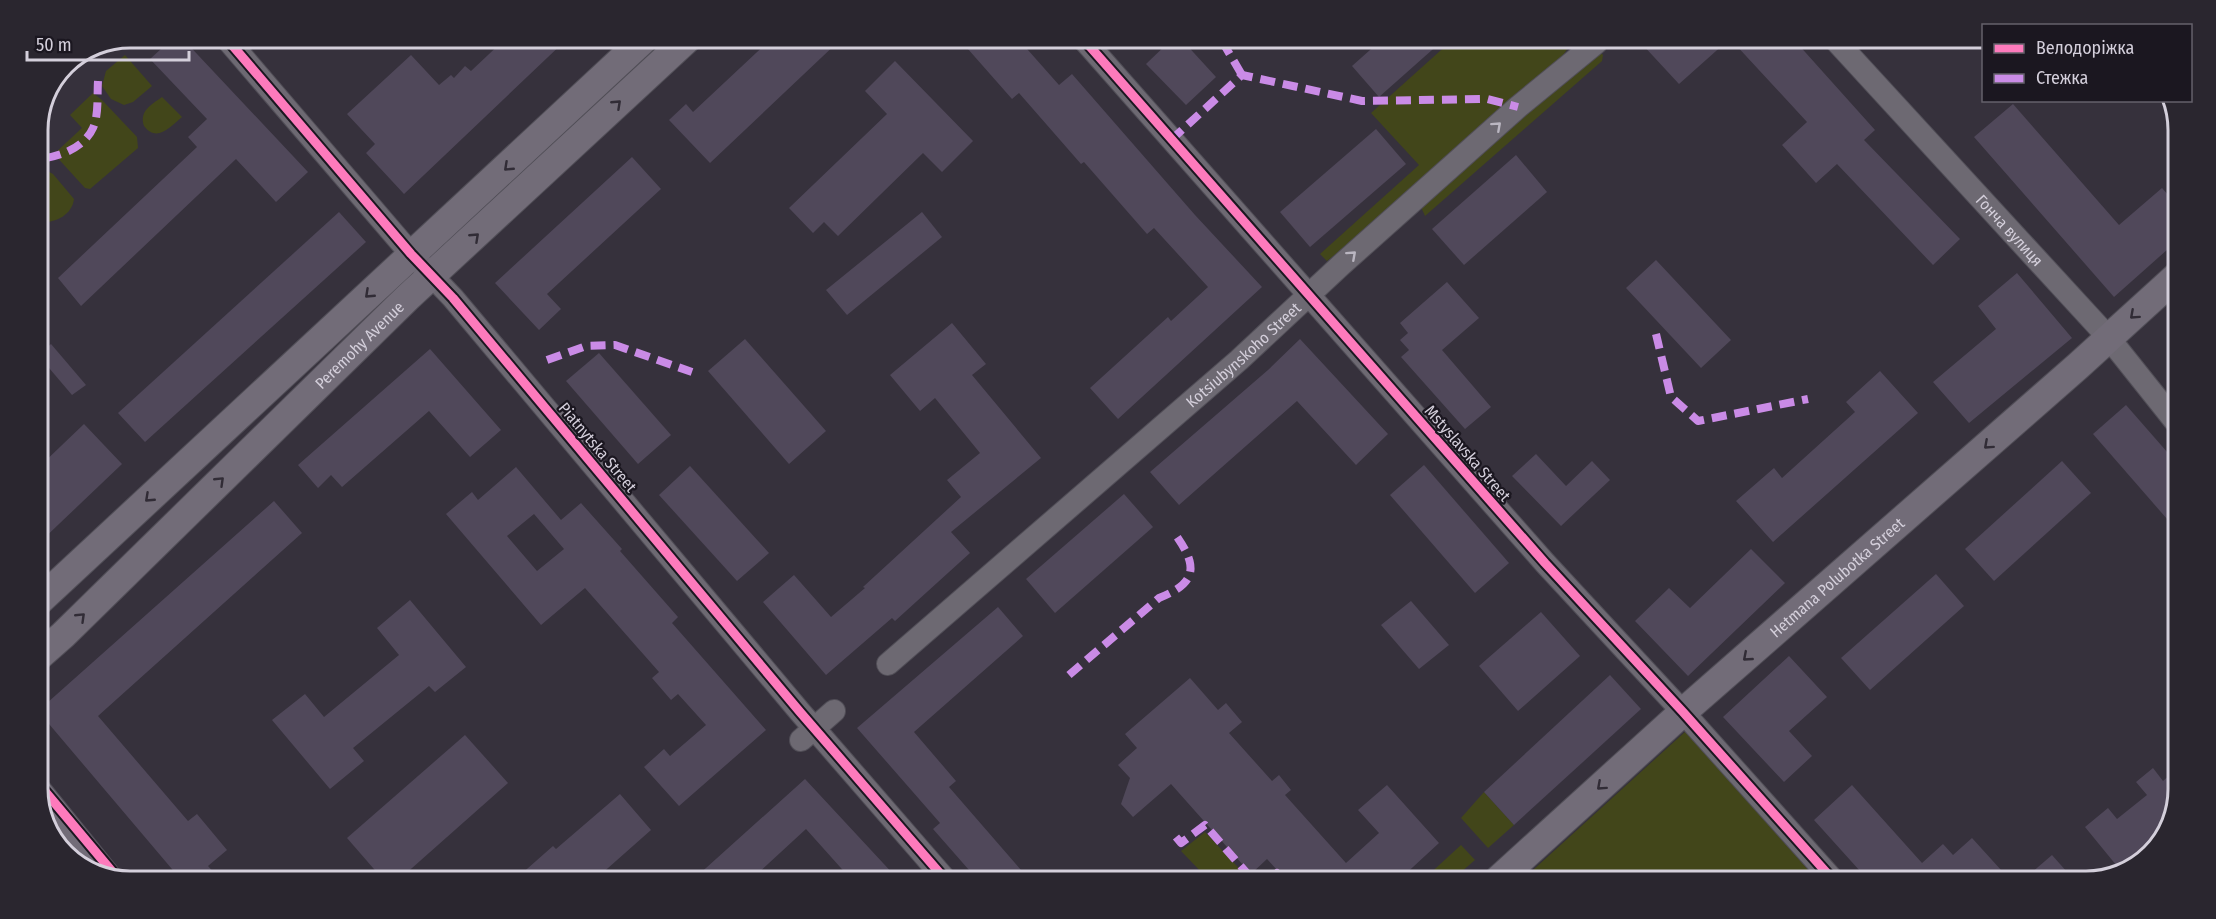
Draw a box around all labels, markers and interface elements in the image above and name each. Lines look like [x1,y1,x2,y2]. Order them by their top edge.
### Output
scale bar [27,24,189,62]
legend [1982,24,2192,102]
text: 50 m [36,34,72,56]
text: Велодоріжка [2036,37,2134,59]
text: Стежка [2036,67,2089,89]
one-way arrow [611,100,621,111]
one-way arrow [1490,122,1501,133]
one-way arrow [504,159,515,170]
street label: Гонча вулиця [1972,191,2047,270]
one-way arrow [468,233,478,244]
one-way arrow [1345,251,1355,262]
one-way arrow [365,286,376,297]
street label: Peremohy Avenue [311,297,408,393]
street label: Kotsiubynskoho Street [1182,298,1305,412]
one-way arrow [2130,308,2140,319]
street label: Piatnytska Street [555,399,641,497]
street label: Mstyslavska Street [1421,401,1515,506]
one-way arrow [1984,438,1995,449]
one-way arrow [213,477,224,488]
one-way arrow [145,491,156,502]
street label: Hetmana Polubotka Street [1766,513,1909,642]
one-way arrow [73,614,84,625]
one-way arrow [1743,650,1754,661]
one-way arrow [1598,779,1608,790]

